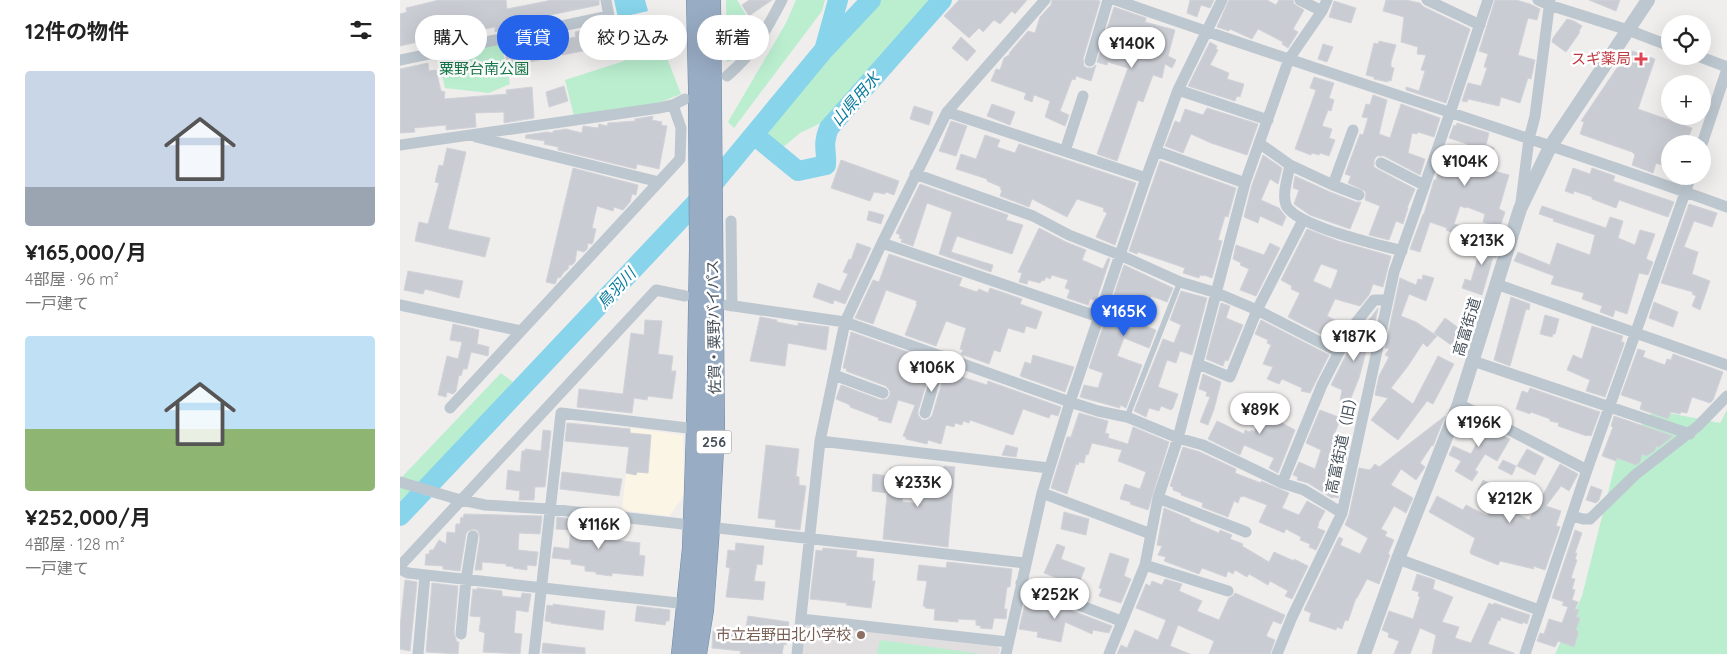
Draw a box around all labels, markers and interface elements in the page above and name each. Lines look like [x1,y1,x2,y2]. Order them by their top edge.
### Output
chip: 購入 [415,15,487,60]
chip: 賃貸 [497,15,569,60]
chip: 絞り込み [579,15,687,60]
chip: 新着 [697,15,769,60]
map controls [1661,15,1711,185]
button: locate [1661,15,1711,65]
icon: filters [347,16,375,44]
text: 12件の物件 [25,18,129,44]
pin: ¥140K [1097,27,1167,69]
text: ¥140K [1109,33,1155,53]
place label: スギ薬局 [1571,49,1631,68]
marker: スギ薬局 [1635,53,1647,65]
park label: 粟野台南公園 [439,59,529,78]
water label: 山県用水 [826,67,885,130]
button: + [1661,75,1711,125]
icon: home [155,104,245,194]
button: − [1661,135,1711,185]
pin: ¥104K [1430,144,1500,187]
text: ¥104K [1442,151,1488,171]
pin: ¥213K [1447,224,1517,266]
text: ¥213K [1460,230,1504,250]
text: ¥165,000/月 [25,239,147,265]
street label: 佐賀・粟野バイパス [703,260,724,395]
water label: 鳥羽川 [592,262,641,312]
text: 4部屋 · 96 m² [25,269,119,289]
text: 一戸建て [25,293,89,313]
pin: ¥165K [1089,294,1159,337]
street label: 高富街道 [1449,295,1484,358]
text: ¥165K [1102,301,1146,321]
pin: ¥187K [1319,320,1389,362]
text: ¥187K [1332,326,1376,346]
pin: ¥106K [897,350,967,393]
text: ¥106K [910,357,954,377]
icon: home [155,369,245,459]
street label: 高富街道（旧） [1321,389,1362,495]
pin: ¥89K [1230,392,1290,435]
text: ¥89K [1241,399,1279,419]
pin: ¥196K [1444,406,1514,448]
text: ¥196K [1457,412,1501,432]
road number: 256 [696,431,732,454]
pin: ¥233K [883,466,953,508]
text: ¥233K [895,472,941,492]
pin: ¥212K [1475,482,1545,524]
text: ¥212K [1488,488,1532,508]
text: ¥252,000/月 [25,504,151,530]
pin: ¥116K [564,508,634,550]
text: ¥116K [578,514,620,534]
text: 4部屋 · 128 m² [25,534,125,554]
text: 一戸建て [25,558,89,578]
pin: ¥252K [1020,578,1090,620]
text: ¥252K [1031,584,1079,604]
place label: 市立岩野田北小学校 [716,625,851,644]
marker: 市立岩野田北小学校 [855,629,867,641]

